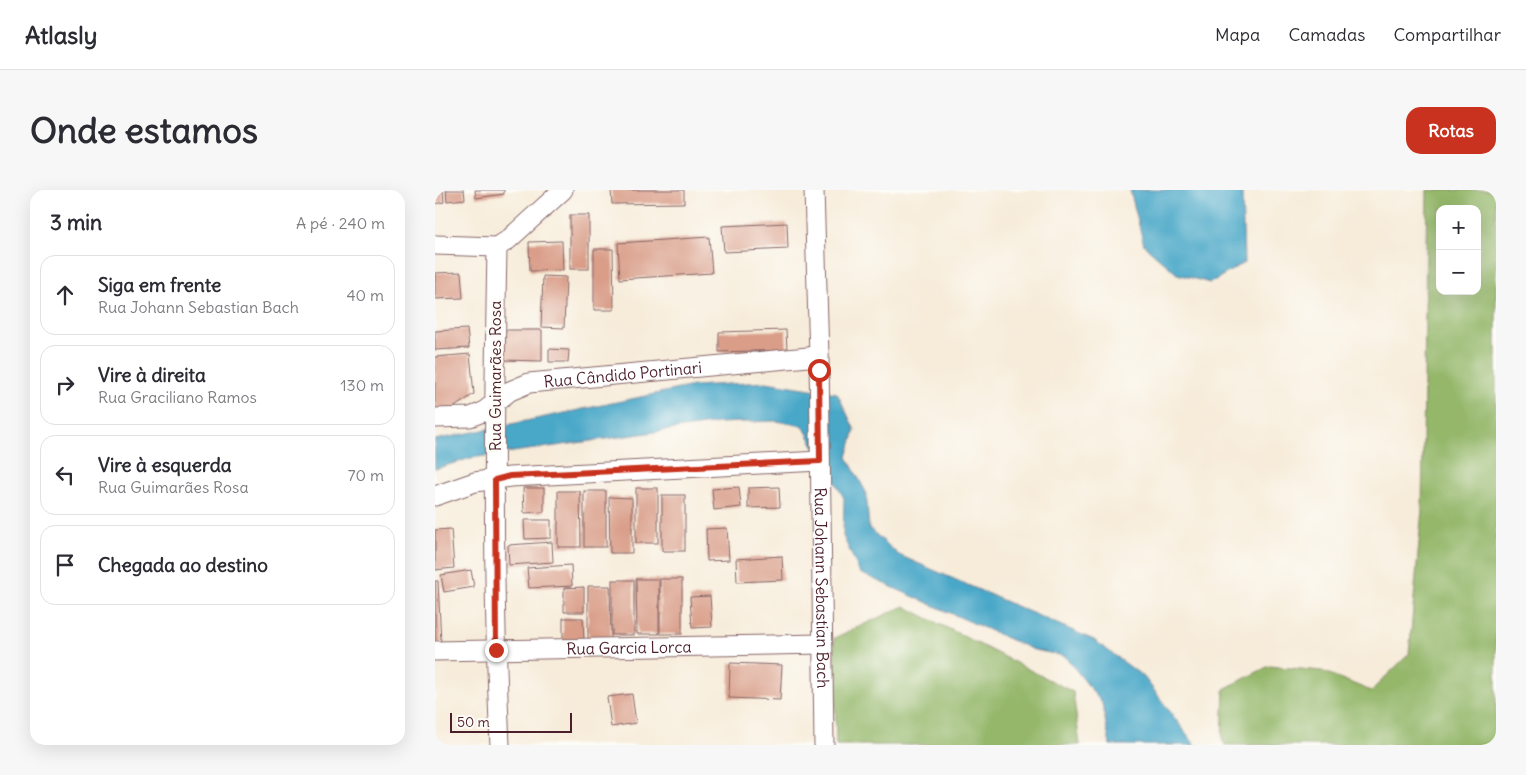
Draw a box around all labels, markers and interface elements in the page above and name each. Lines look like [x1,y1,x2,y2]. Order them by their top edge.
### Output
text: Atlasly [25,20,97,50]
text: Mapa [1215,23,1260,46]
text: Camadas [1288,23,1365,46]
text: Compartilhar [1393,23,1501,46]
button: Rotas [1406,107,1496,154]
text: Onde estamos [30,108,258,152]
map controls [1436,205,1481,295]
button: + [1436,205,1481,250]
text: 3 min [50,209,102,236]
text: A pé · 240 m [296,213,385,233]
button: − [1436,250,1481,295]
text: Siga em frente [98,273,221,297]
icon: ahead [51,281,79,309]
text: 40 m [346,285,384,305]
text: Rua Johann Sebastian Bach [98,297,299,317]
street label: Rua Guimarães Rosa [485,301,505,451]
street label: Rua Cândido Portinari [543,357,703,392]
route start [808,359,831,382]
text: Vire à direita [98,363,206,387]
icon: right [51,371,79,399]
text: 130 m [340,375,384,395]
text: Rua Graciliano Ramos [98,387,257,407]
text: Vire à esquerda [98,453,232,477]
icon: left [51,461,79,489]
text: 70 m [348,465,384,485]
text: Rua Guimarães Rosa [98,477,249,497]
street label: Rua Johann Sebastian Bach [811,487,833,689]
icon: arrive [51,551,79,579]
text: Chegada ao destino [98,553,268,577]
street label: Rua Garcia Lorca [566,636,692,659]
route end [485,639,508,662]
scale bar [450,710,573,733]
text: 50 m [457,713,490,731]

